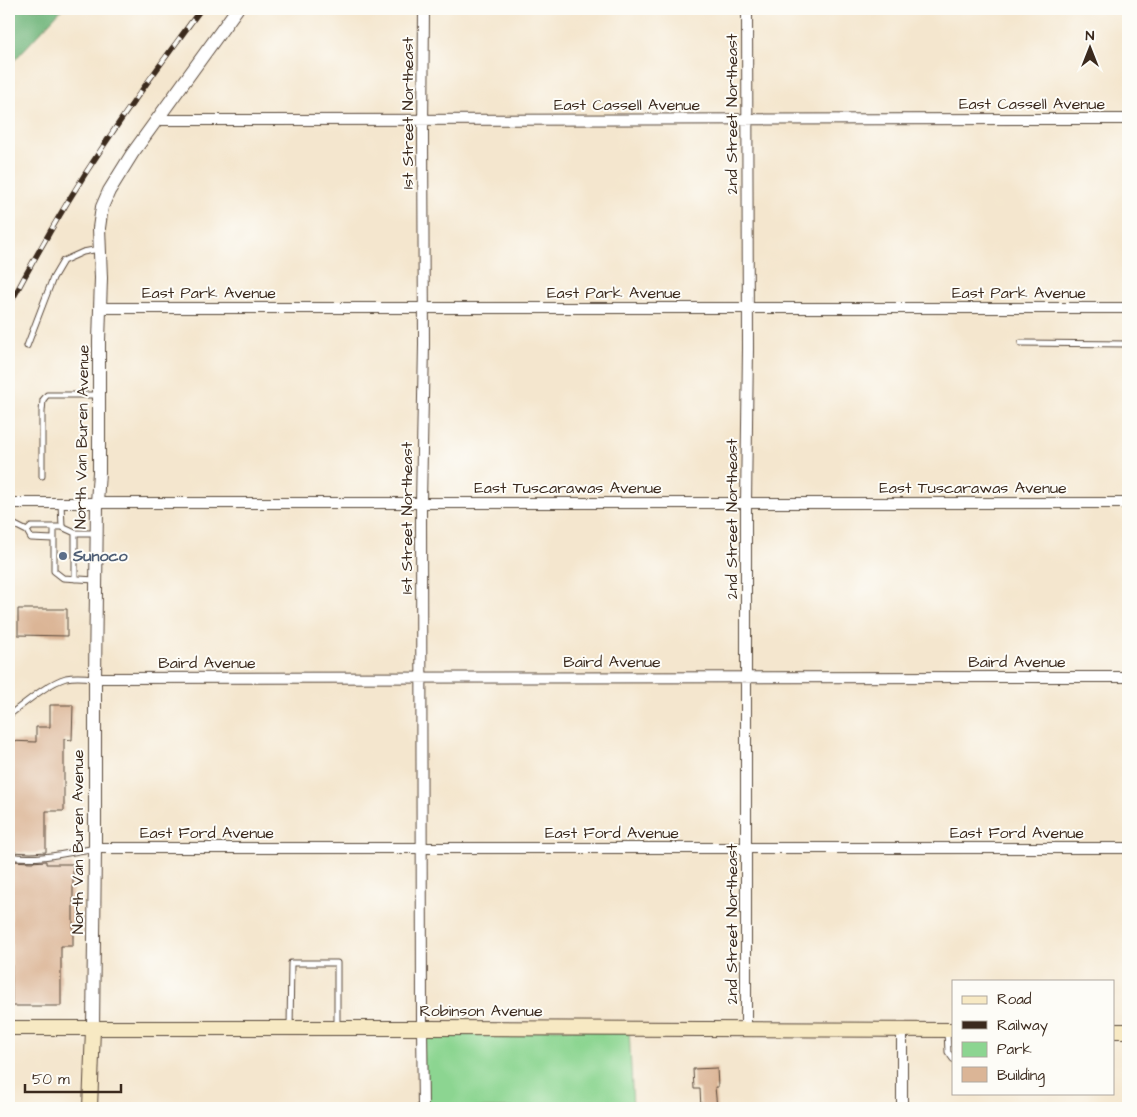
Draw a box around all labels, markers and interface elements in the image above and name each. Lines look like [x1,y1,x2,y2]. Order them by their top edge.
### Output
north arrow [1064,22,1114,72]
text: N [1086,26,1095,46]
street label: 2nd Street Northeast [721,33,743,195]
street label: 1st Street Northeast [397,36,419,189]
street label: East Cassell Avenue [959,93,1105,115]
street label: East Cassell Avenue [554,94,700,116]
street label: East Park Avenue [142,282,276,304]
street label: East Park Avenue [547,282,681,304]
street label: East Park Avenue [952,282,1086,304]
street label: North Van Buren Avenue [69,344,95,529]
street label: 2nd Street Northeast [721,438,743,600]
street label: 1st Street Northeast [396,441,418,594]
street label: East Tuscarawas Avenue [474,477,662,499]
street label: East Tuscarawas Avenue [879,477,1067,499]
place label: Sunoco [72,545,129,567]
marker: Sunoco [57,550,69,562]
street label: Baird Avenue [563,651,661,673]
street label: Baird Avenue [968,651,1066,673]
street label: Baird Avenue [158,652,256,674]
street label: North Van Buren Avenue [67,749,89,934]
street label: East Ford Avenue [140,822,274,844]
street label: East Ford Avenue [545,822,679,844]
street label: East Ford Avenue [950,822,1084,844]
street label: 2nd Street Northeast [721,843,743,1005]
legend [952,980,1114,1094]
text: Road [997,989,1032,1010]
street label: Robinson Avenue [419,1000,543,1022]
text: Railway [997,1015,1048,1037]
text: Park [997,1039,1032,1060]
scale bar [25,1062,121,1094]
text: Building [997,1065,1045,1087]
text: 50 m [32,1069,70,1090]

